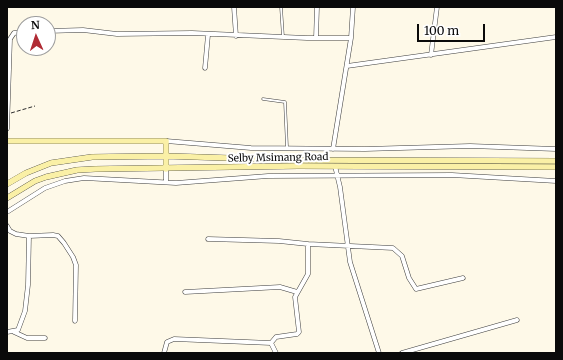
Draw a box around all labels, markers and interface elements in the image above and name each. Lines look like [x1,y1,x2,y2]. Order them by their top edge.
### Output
north arrow [16,16,56,56]
scale bar [419,16,487,42]
text: N [31,18,40,32]
text: 100 m [424,23,459,38]
street label: Selby Msimang Road [227,151,329,165]

